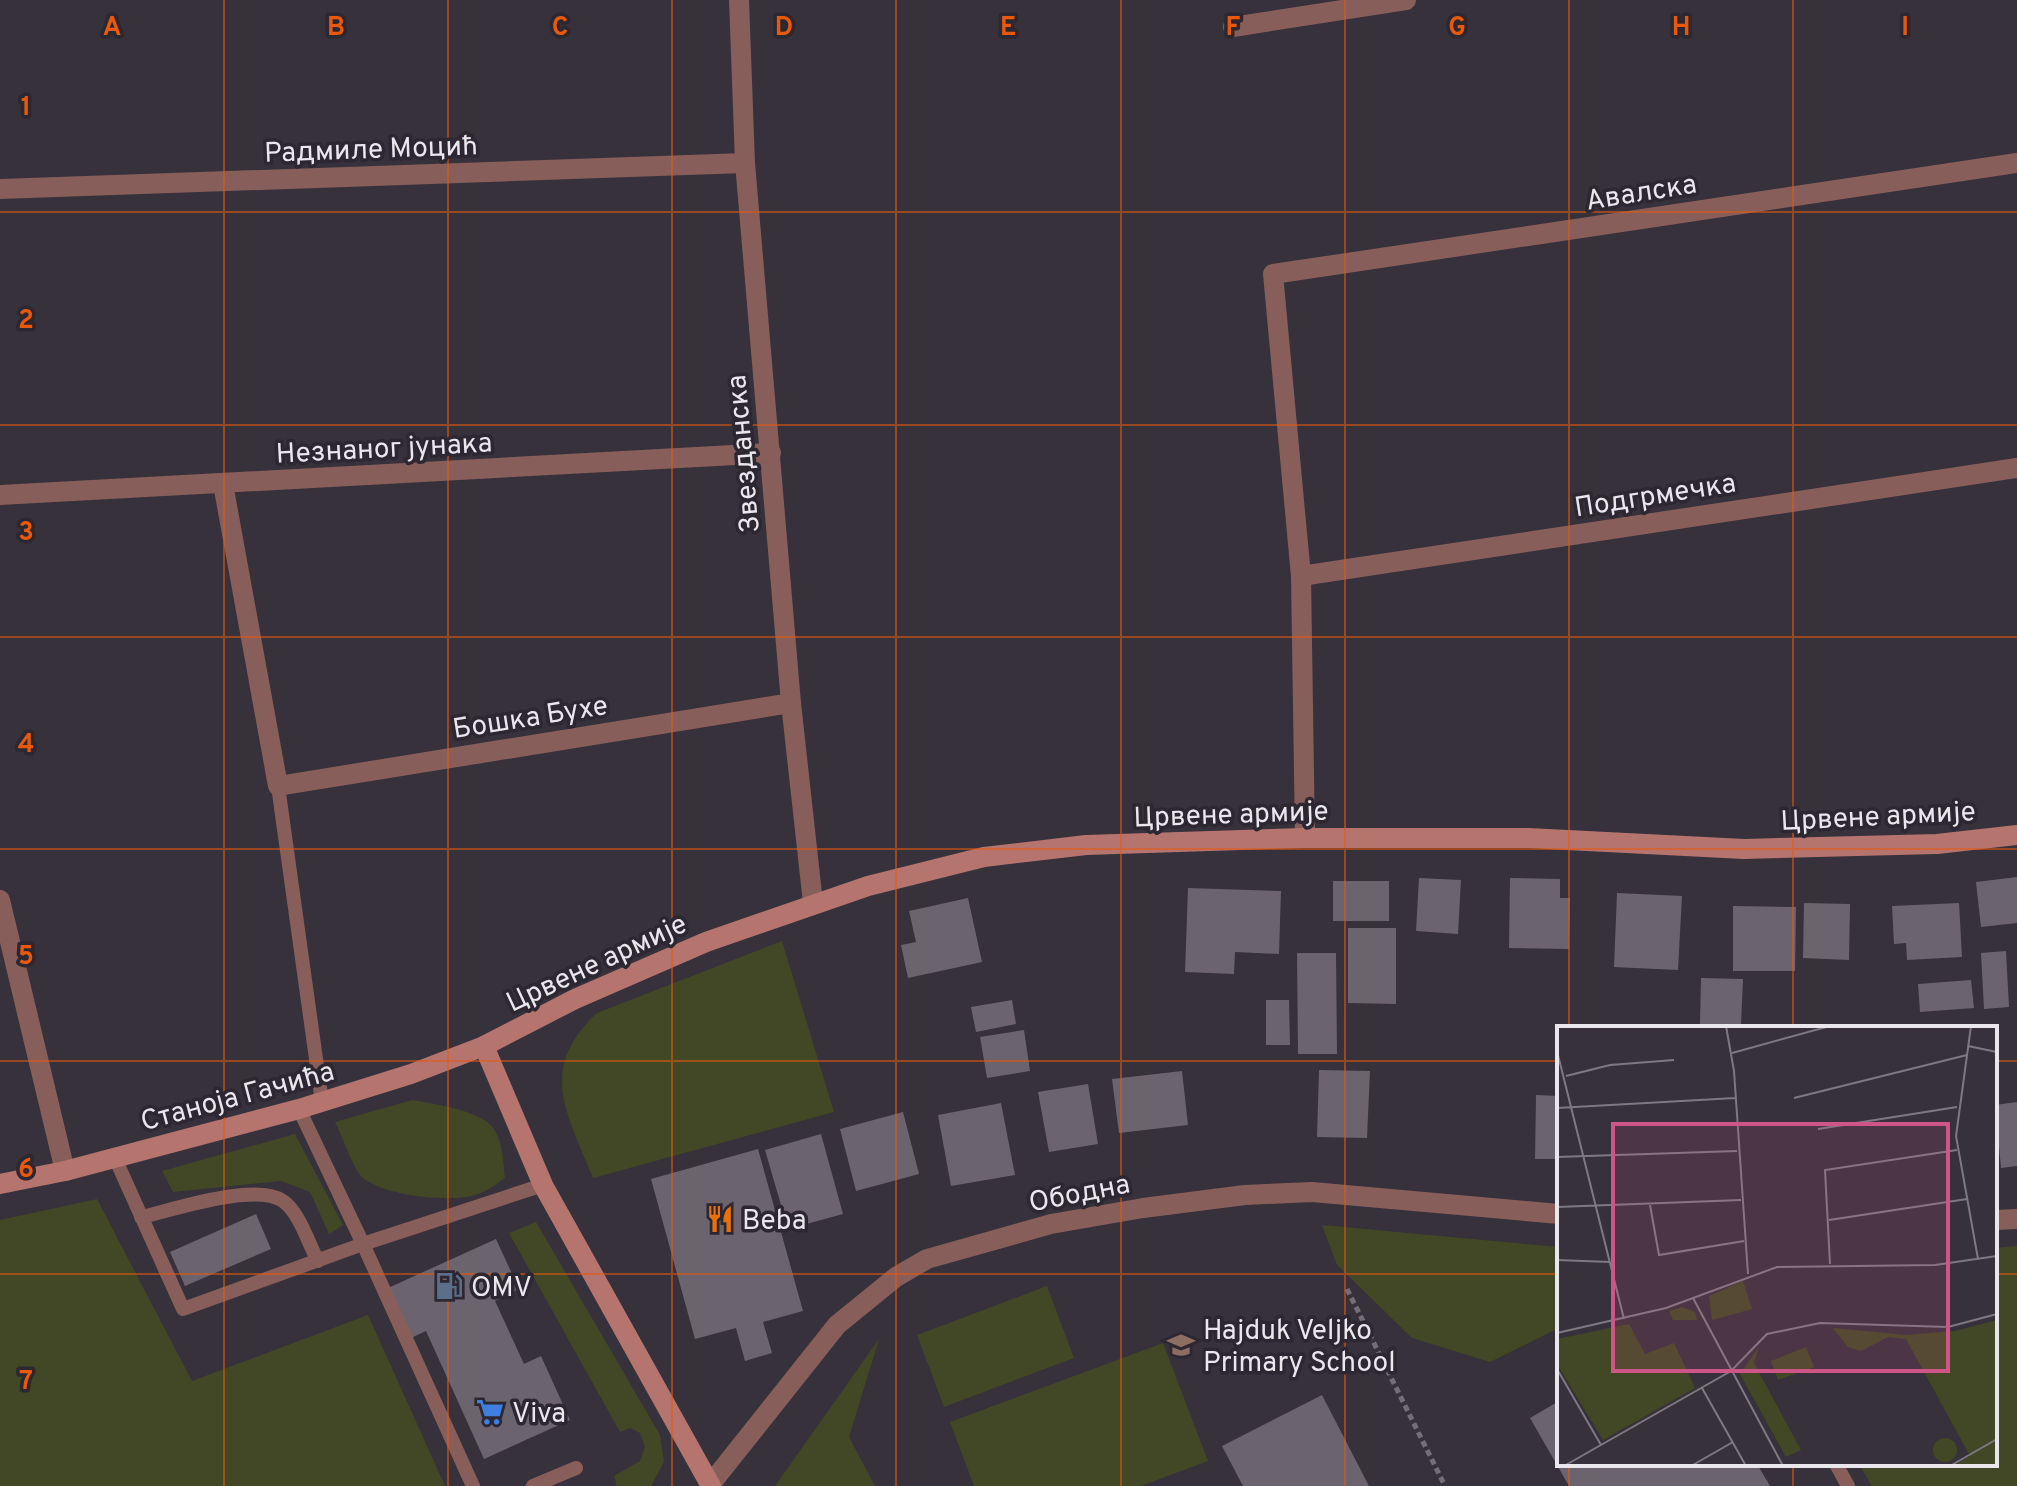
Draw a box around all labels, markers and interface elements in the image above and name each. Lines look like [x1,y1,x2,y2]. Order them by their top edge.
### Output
text: A [103,12,121,45]
text: B [327,12,345,45]
text: C [552,12,568,45]
text: D [775,12,793,45]
text: E [1000,12,1016,45]
text: F [1226,12,1241,45]
text: G [1448,12,1466,45]
text: H [1672,12,1690,45]
text: I [1901,12,1909,45]
text: 1 [21,92,31,125]
street label: Радмиле Моцић [264,129,479,173]
street label: Авалска [1583,167,1700,220]
text: 2 [18,305,34,338]
street label: Звезданска [720,373,770,534]
street label: Незнаног јунака [275,426,493,474]
street label: Подгрмечка [1572,466,1739,527]
text: 3 [18,517,34,550]
street label: Бошка Бухе [450,689,611,749]
text: 4 [18,729,34,762]
street label: Црвене армије [1133,795,1329,837]
street label: Црвене армије [1780,795,1977,841]
street label: Црвене армије [501,907,693,1022]
text: 5 [18,941,34,974]
inset map [1557,1026,1997,1466]
street label: Станоја Гачића [137,1055,339,1141]
text: 6 [18,1154,34,1187]
street label: Ободна [1026,1168,1133,1222]
restaurant icon: Beba [705,1204,735,1234]
place label: Beba [742,1204,807,1240]
fuel station icon: OMV [434,1271,464,1301]
place label: OMV [471,1271,532,1307]
place label: Hajduk Veljko Primary School [1203,1314,1395,1382]
school or university icon: Hajduk Veljko Primary School [1166,1330,1196,1360]
text: 7 [19,1366,33,1399]
supermarket icon: Viva [475,1397,505,1427]
place label: Viva [512,1397,566,1433]

